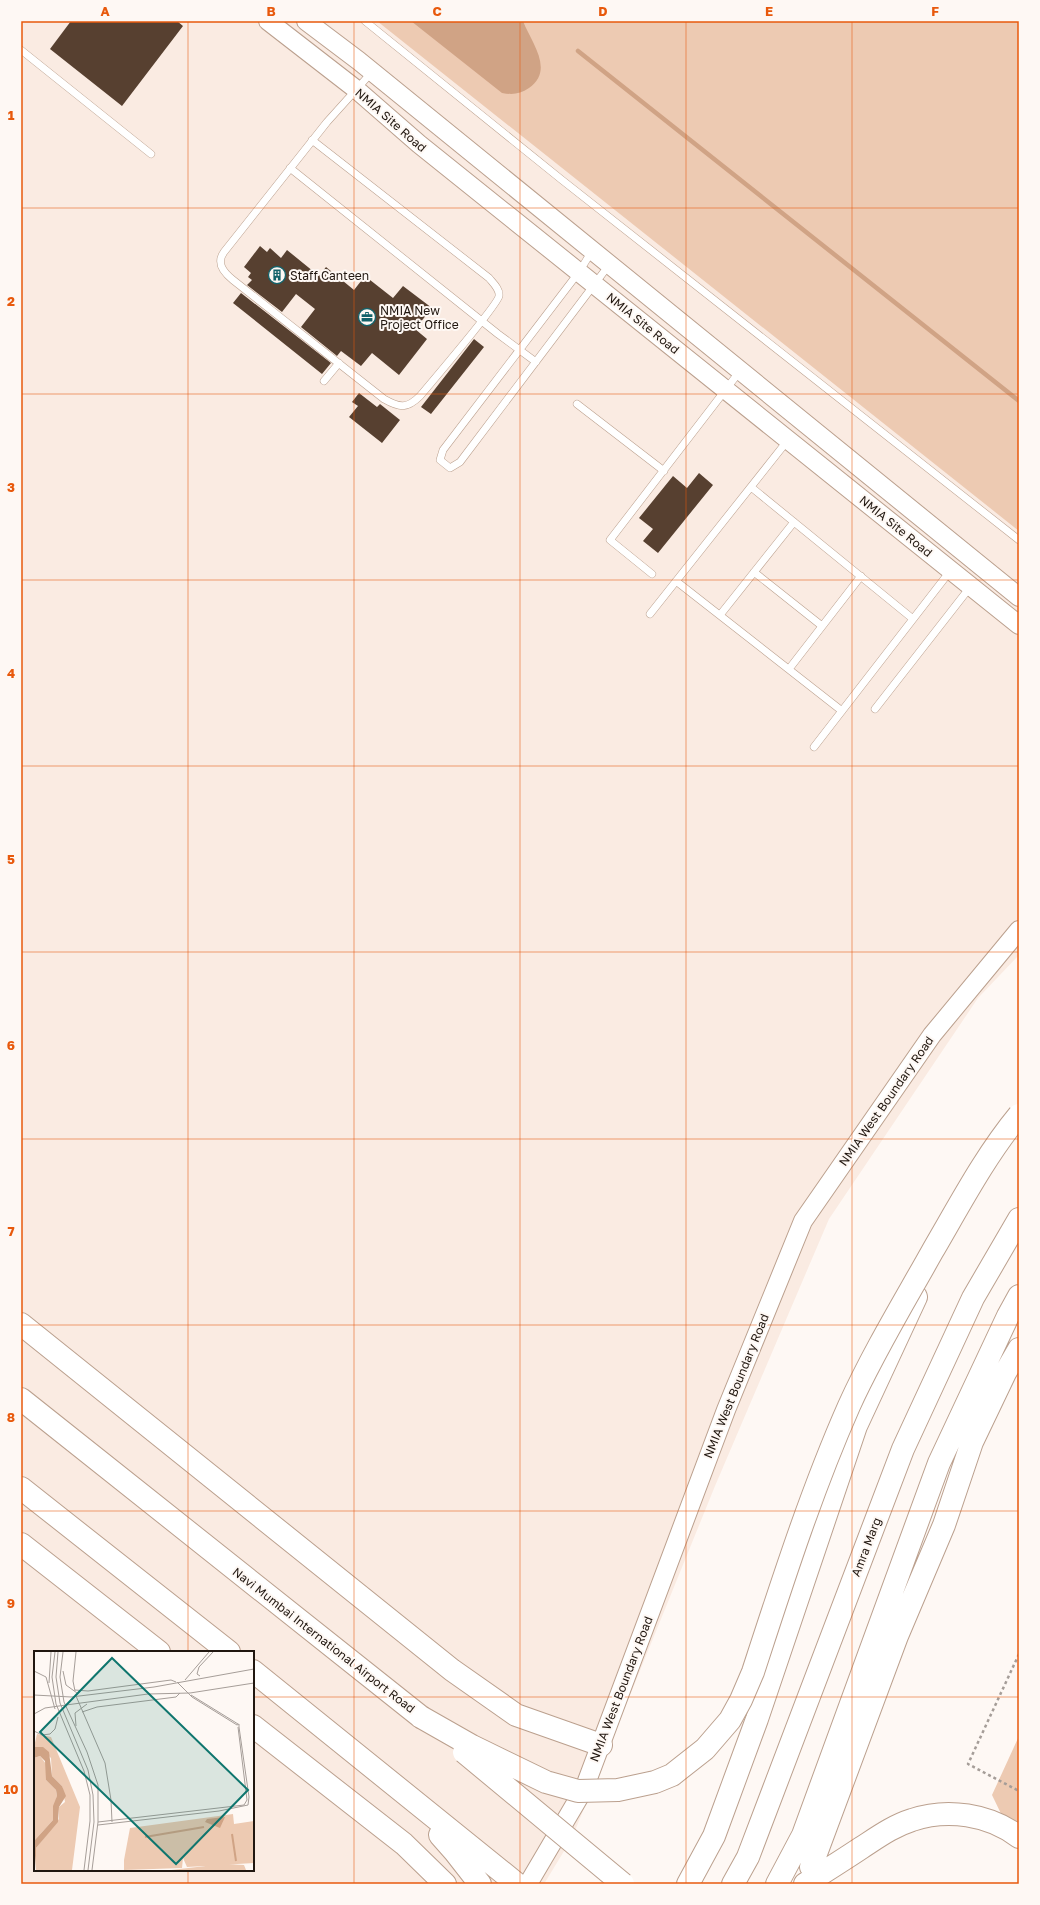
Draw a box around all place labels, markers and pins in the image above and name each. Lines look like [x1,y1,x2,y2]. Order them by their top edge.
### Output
building icon: Staff Canteen [267,265,287,285]
place label: Staff Canteen [290,268,369,283]
place label: NMIA New Project Office [380,303,459,332]
office icon: NMIA New Project Office [357,307,377,327]

